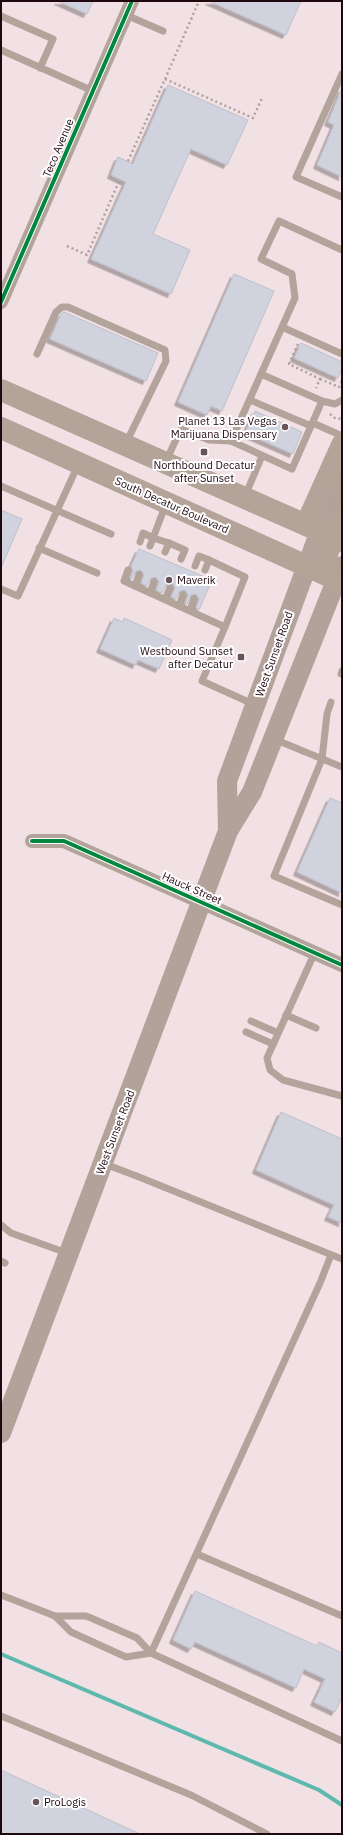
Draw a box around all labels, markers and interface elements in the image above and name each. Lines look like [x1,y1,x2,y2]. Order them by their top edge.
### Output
street label: Teco Avenue [39,116,77,180]
place label: Planet 13 Las Vegas Marijuana Dispensary [171,414,277,441]
marker: Planet 13 Las Vegas Marijuana Dispensary [280,422,290,432]
marker: Northbound Decatur after Sunset [199,447,209,457]
place label: Northbound Decatur after Sunset [153,458,255,485]
street label: South Decatur Boulevard [113,474,231,536]
place label: Maverik [177,573,216,587]
marker: Maverik [164,575,174,585]
street label: West Sunset Road [252,610,296,698]
place label: Westbound Sunset after Decatur [140,644,233,671]
marker: Westbound Sunset after Decatur [236,652,246,662]
street label: Hauck Street [160,869,224,907]
street label: West Sunset Road [92,1088,138,1176]
place label: ProLogis [44,1795,86,1809]
marker: ProLogis [31,1797,41,1807]

